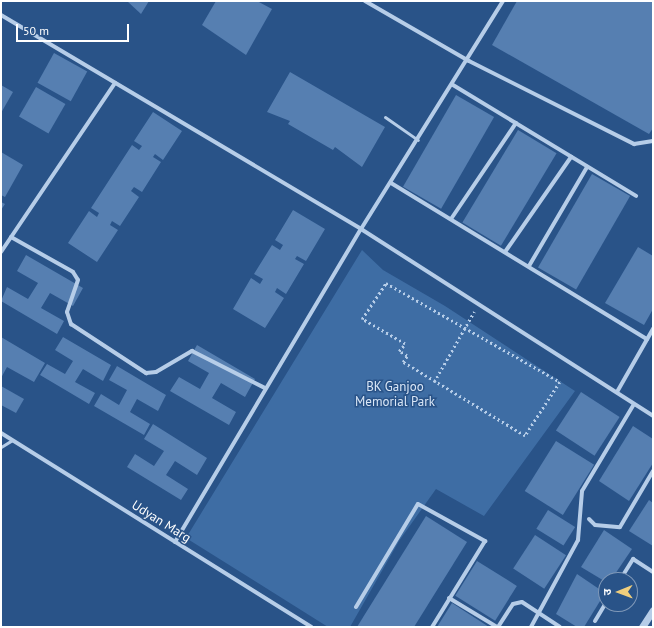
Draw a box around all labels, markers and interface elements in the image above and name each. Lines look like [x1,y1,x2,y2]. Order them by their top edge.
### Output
scale bar [18,16,131,42]
text: 50 m [23,23,49,38]
park label: BK Ganjoo Memorial Park [355,380,435,411]
street label: Udyan Marg [129,498,193,546]
north arrow [598,572,638,612]
text: उ [600,589,614,596]

